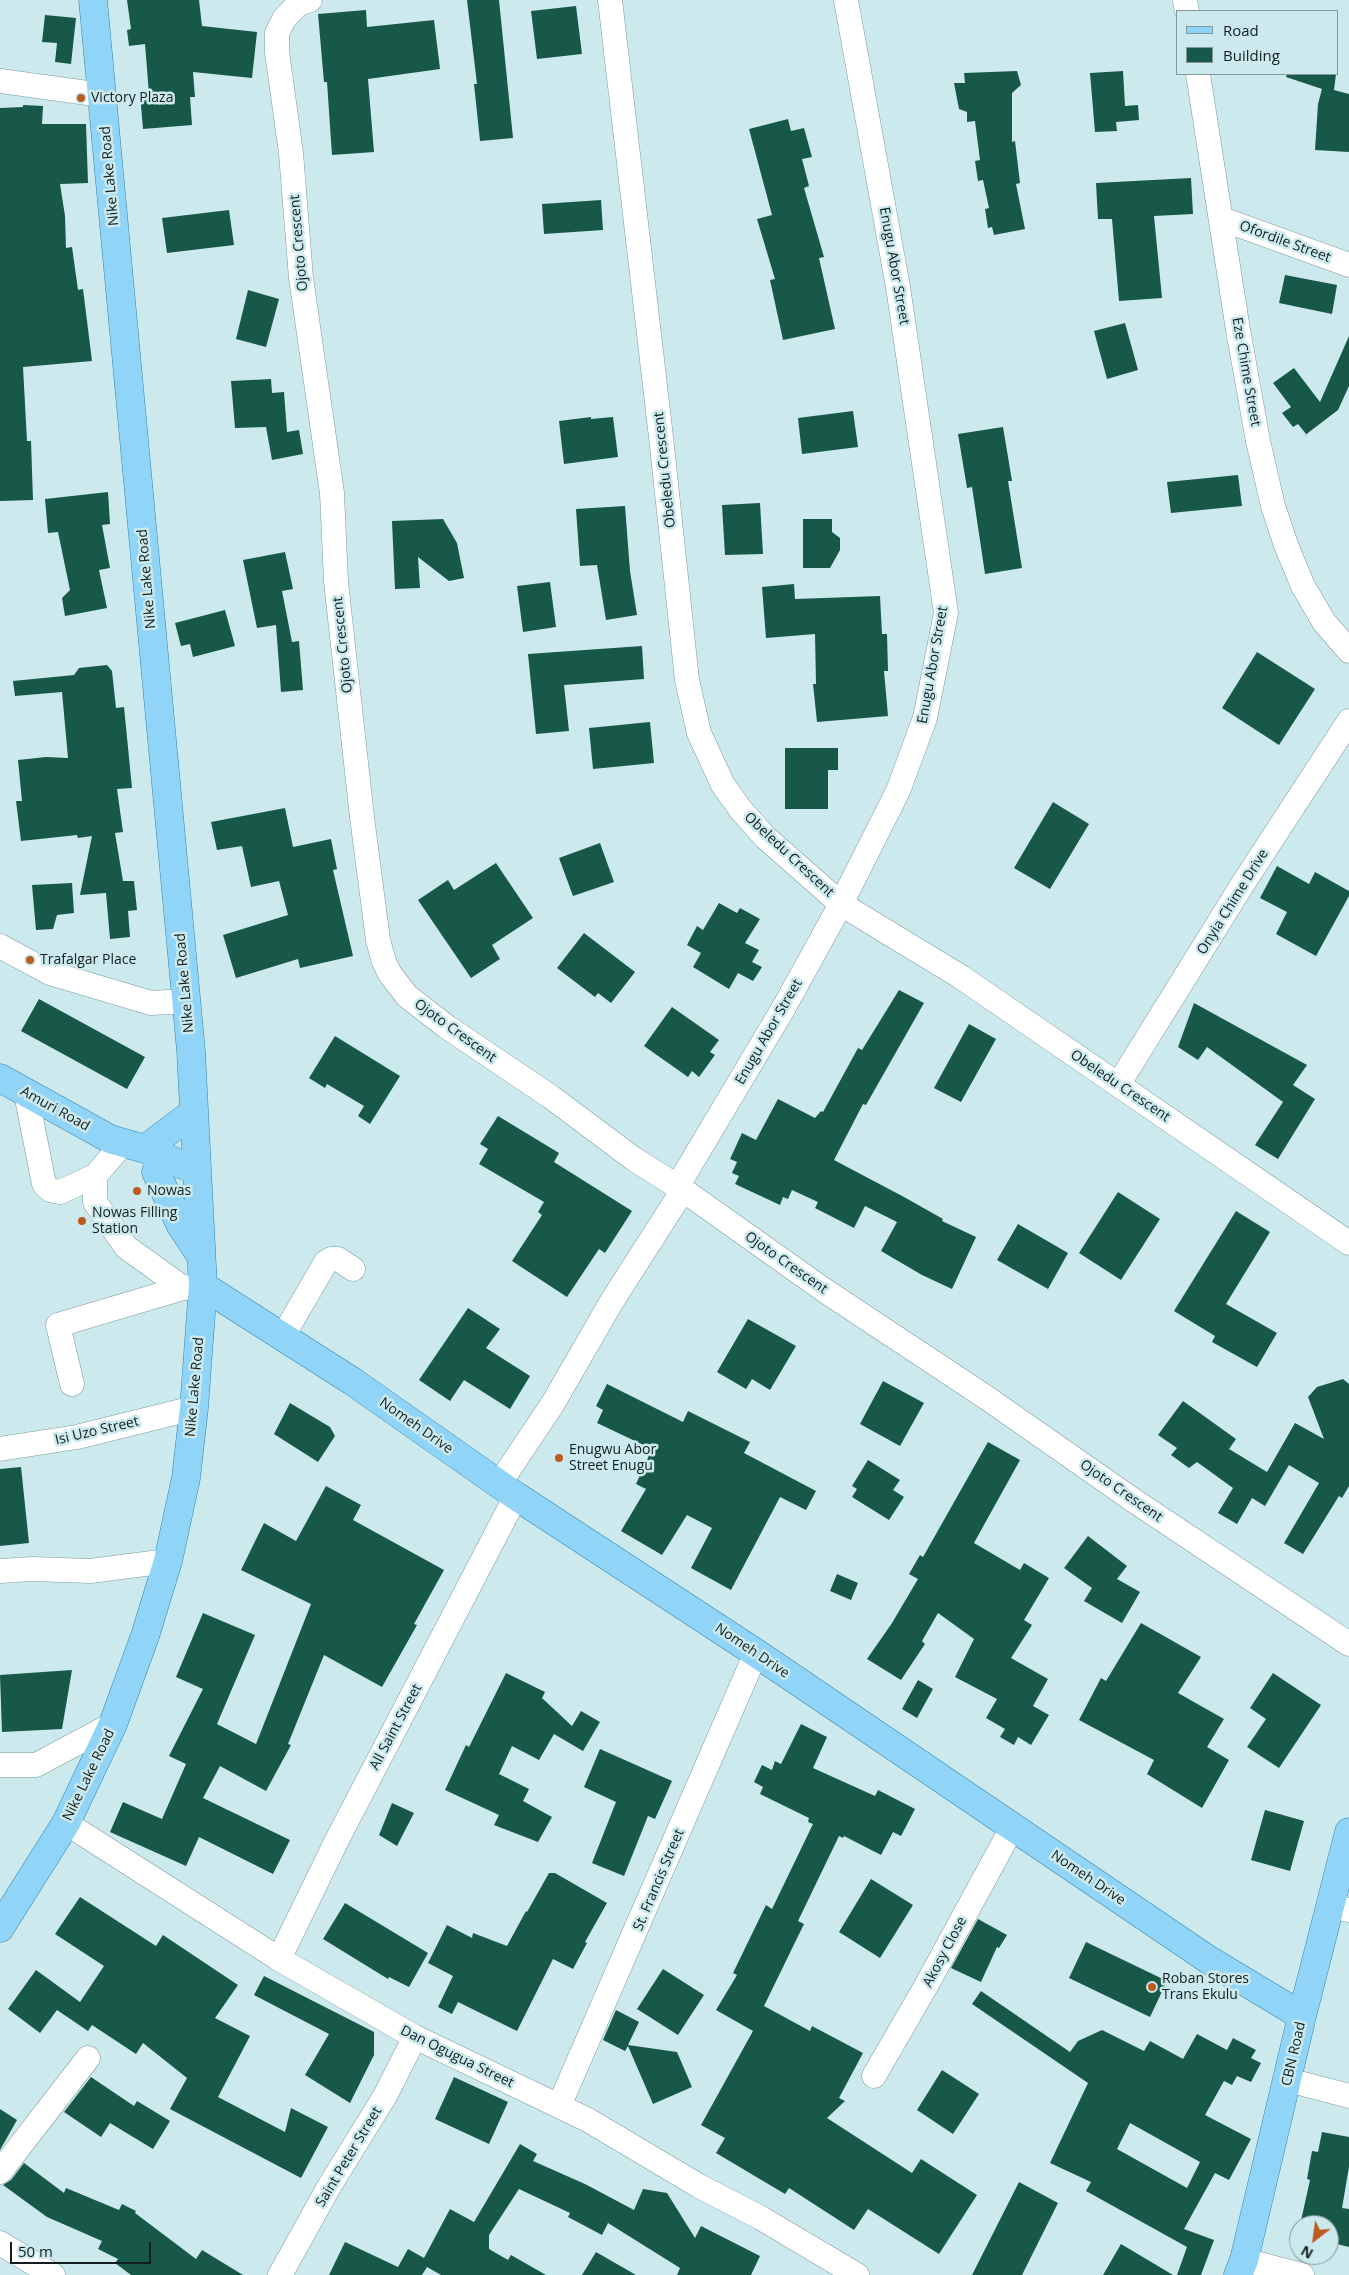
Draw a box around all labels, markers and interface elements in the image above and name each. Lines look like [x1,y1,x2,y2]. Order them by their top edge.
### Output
legend [1176,10,1339,75]
text: Road [1223,20,1259,40]
text: Building [1223,45,1280,65]
place label: Victory Plaza [91,90,173,106]
marker: Victory Plaza [75,92,87,104]
street label: Nike Lake Road [97,125,123,227]
street label: Ojoto Crescent [286,194,312,292]
street label: Enugu Abor Street [875,206,913,326]
street label: Ofordile Street [1237,218,1333,266]
street label: Eze Chime Street [1228,316,1264,428]
street label: Obeledu Crescent [651,411,679,529]
street label: Nike Lake Road [134,528,160,630]
street label: Ojoto Crescent [330,596,356,694]
street label: Enugu Abor Street [914,605,952,725]
street label: Obeledu Crescent [741,809,837,901]
street label: Onyia Chime Drive [1194,846,1272,958]
street label: Nike Lake Road [172,932,198,1034]
place label: Trafalgar Place [40,952,136,968]
marker: Trafalgar Place [24,954,36,966]
street label: Enugu Abor Street [732,976,806,1088]
street label: Ojoto Crescent [411,996,499,1066]
street label: Obeledu Crescent [1067,1046,1173,1126]
street label: Amuri Road [17,1083,93,1135]
place label: Nowas [147,1183,191,1199]
marker: Nowas [131,1185,143,1197]
place label: Nowas Filling Station [92,1205,177,1238]
marker: Nowas Filling Station [76,1215,88,1227]
street label: Ojoto Crescent [741,1228,831,1298]
street label: Nike Lake Road [182,1336,208,1438]
street label: Nomeh Drive [376,1394,456,1458]
street label: Isi Uzo Street [53,1413,141,1449]
place label: Enugwu Abor Street Enugu [569,1442,656,1474]
marker: Enugwu Abor Street Enugu [553,1452,565,1464]
street label: Ojoto Crescent [1076,1456,1166,1526]
street label: Nomeh Drive [712,1620,792,1682]
street label: All Saint Street [366,1681,426,1773]
street label: Nike Lake Road [59,1726,119,1824]
street label: St. Francis Street [630,1827,688,1933]
street label: Nomeh Drive [1048,1847,1128,1909]
street label: Akosy Close [919,1914,971,1990]
place label: Roban Stores Trans Ekulu [1162,1971,1249,2004]
marker: Roban Stores Trans Ekulu [1146,1981,1158,1993]
street label: CBN Road [1278,2020,1310,2088]
street label: Dan Ogugua Street [398,2022,516,2092]
street label: Saint Peter Street [312,2104,386,2210]
north arrow [1289,2215,1339,2265]
scale bar [12,2232,154,2264]
text: 50 m [18,2241,53,2261]
text: N [1297,2241,1316,2264]

